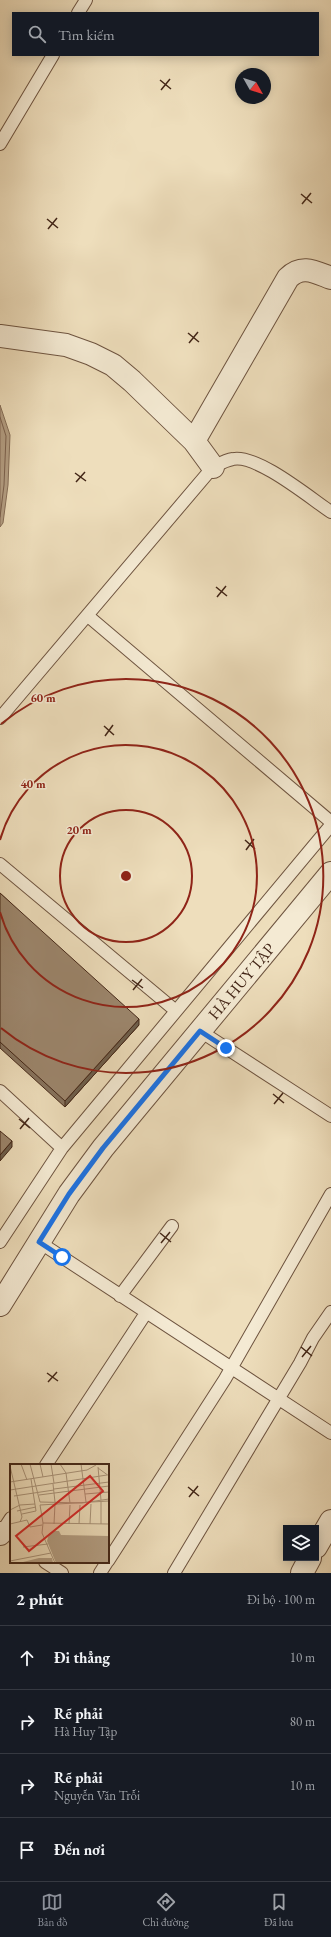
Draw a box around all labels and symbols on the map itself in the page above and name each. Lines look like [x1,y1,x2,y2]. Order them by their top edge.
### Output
north arrow [235,68,271,104]
text: 60 m [30,690,56,706]
text: 40 m [20,776,46,792]
text: 20 m [66,822,92,838]
centre of rings [119,869,133,883]
street label: HÀ HUY TẬP [203,939,280,1024]
route end [217,1039,235,1057]
route start [53,1248,71,1266]
inset map [10,1464,109,1563]

